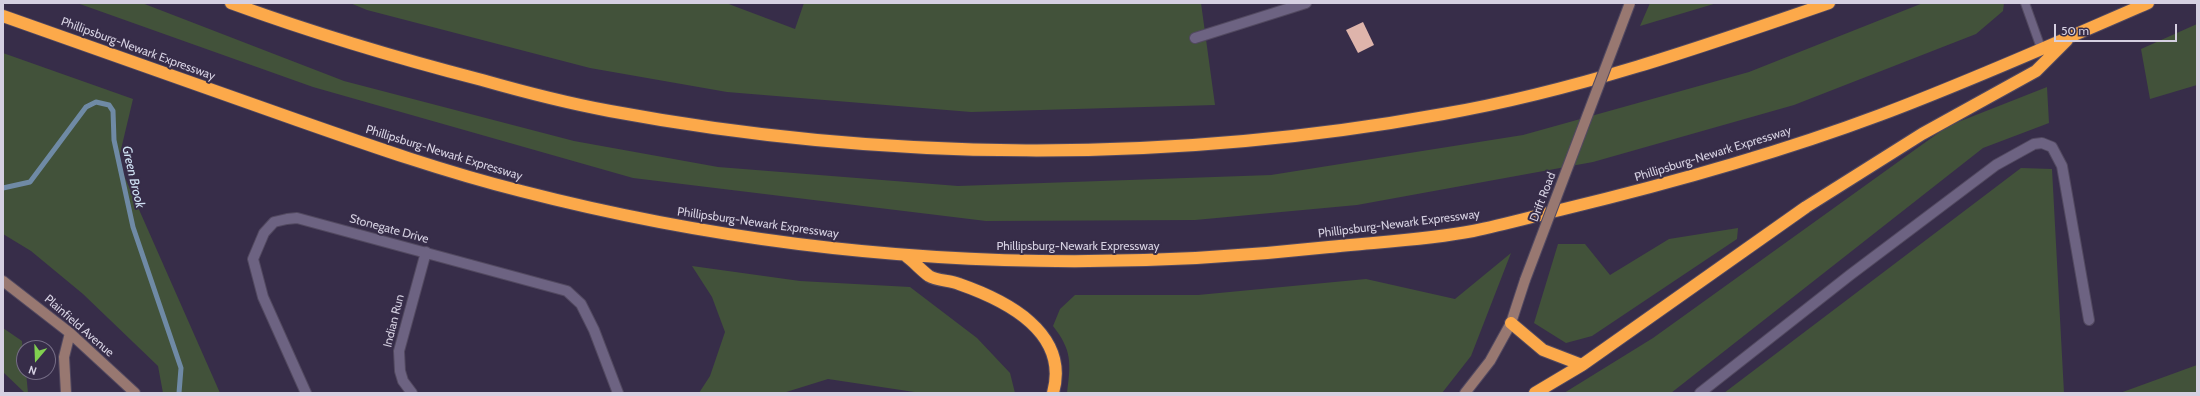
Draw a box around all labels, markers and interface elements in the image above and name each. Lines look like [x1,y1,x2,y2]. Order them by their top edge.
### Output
street label: Phillipsburg-Newark Expressway [59,14,217,84]
scale bar [2056,16,2179,42]
text: 50 m [2061,23,2089,38]
street label: Phillipsburg-Newark Expressway [364,122,524,184]
street label: Phillipsburg-Newark Expressway [1633,123,1793,185]
water label: Green Brook [118,144,148,210]
street label: Drift Road [1527,170,1559,224]
street label: Phillipsburg-Newark Expressway [676,205,840,241]
street label: Phillipsburg-Newark Expressway [1317,207,1481,241]
street label: Stonegate Drive [348,211,430,247]
street label: Phillipsburg-Newark Expressway [996,239,1160,253]
street label: Plainfield Avenue [41,292,117,360]
street label: Indian Run [380,293,408,349]
north arrow [16,340,56,380]
text: N [26,363,38,378]

